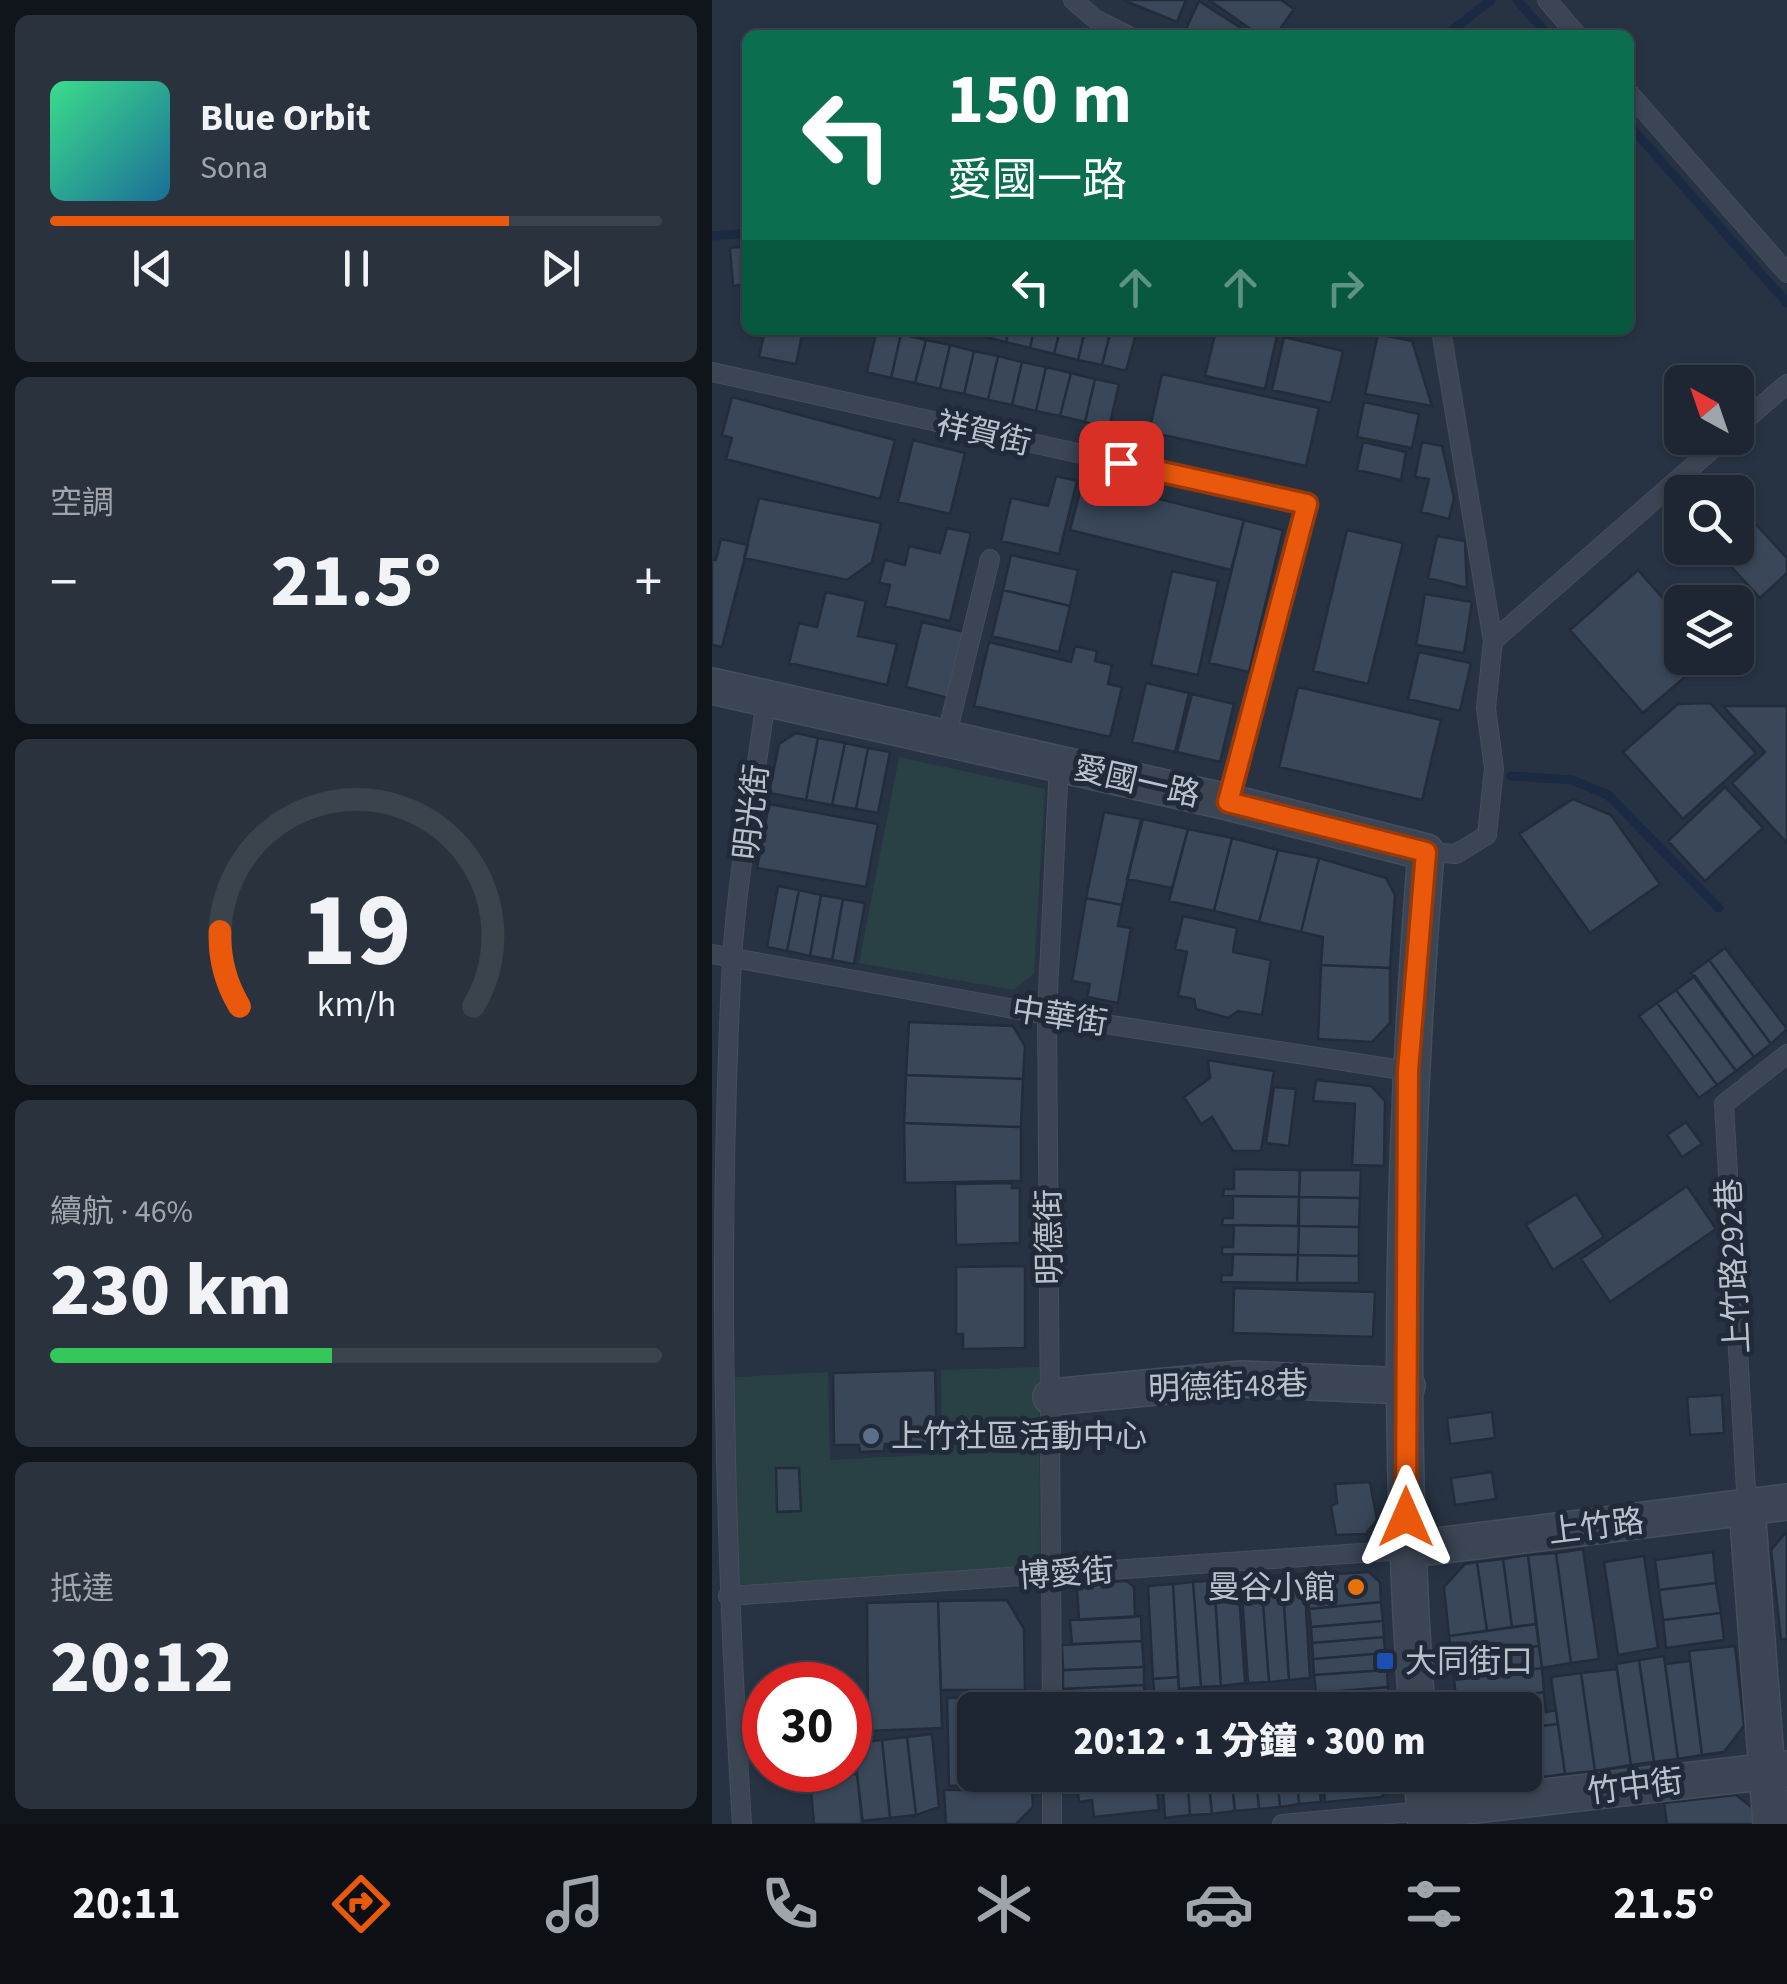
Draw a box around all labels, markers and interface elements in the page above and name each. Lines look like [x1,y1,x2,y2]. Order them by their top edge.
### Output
text: 150 m [947,50,1132,150]
icon: left [782,70,912,200]
text: Blue Orbit [200,91,371,145]
text: Sona [200,145,268,191]
text: 愛國一路 [947,149,1127,213]
icon: previous [125,241,180,296]
icon: pause [329,241,384,296]
icon: next [533,241,588,296]
icon: left [1003,260,1058,315]
icon: ahead [1108,260,1163,315]
icon: ahead [1213,260,1268,315]
icon: right [1318,260,1373,315]
north arrow [1664,365,1754,455]
map controls [1664,365,1754,675]
street label: 祥賀街 [932,401,1036,467]
pin [1079,421,1164,506]
icon: arrive [1094,436,1149,491]
button: search [1664,475,1754,565]
text: 空調 [50,480,114,526]
text: 21.5° [270,528,442,635]
text: − [50,544,77,622]
text: + [635,544,662,622]
button: layers [1664,585,1754,675]
street label: 愛國一路 [1069,745,1204,819]
street label: 明光街 [723,762,781,863]
text: 19 [301,858,411,1006]
text: km/h [316,979,396,1030]
street label: 中華街 [1009,987,1111,1047]
street label: 上竹路292巷 [1706,1177,1762,1355]
text: 續航 · 46% [50,1189,193,1235]
street label: 明德街 [1026,1189,1074,1285]
text: 230 km [50,1237,292,1344]
street label: 明德街48巷 [1147,1361,1309,1413]
place label: 上竹社區活動中心 [891,1414,1147,1460]
marker: 上竹社區活動中心 [860,1425,882,1447]
position arrow [1354,1465,1458,1569]
street label: 上竹路 [1546,1498,1647,1556]
street label: 博愛街 [1017,1548,1116,1600]
place label: 曼谷小館 [1208,1565,1336,1611]
text: 抵達 [50,1566,114,1612]
marker: 曼谷小館 [1345,1576,1367,1598]
text: 20:12 [50,1614,233,1721]
place label: 大同街口 [1405,1639,1533,1685]
marker: 大同街口 [1374,1650,1396,1672]
speed limit sign: 30 [742,1662,872,1792]
text: 20:12 · 1 分鐘 · 300 m [1073,1715,1426,1769]
street label: 竹中街 [1585,1758,1686,1816]
icon: directions [326,1869,396,1939]
icon: music [540,1869,610,1939]
icon: phone [755,1869,825,1939]
icon: climate [969,1869,1039,1939]
icon: car [1184,1869,1254,1939]
icon: filters [1399,1869,1469,1939]
text: 20:11 [72,1872,181,1936]
text: 21.5° [1613,1872,1715,1936]

